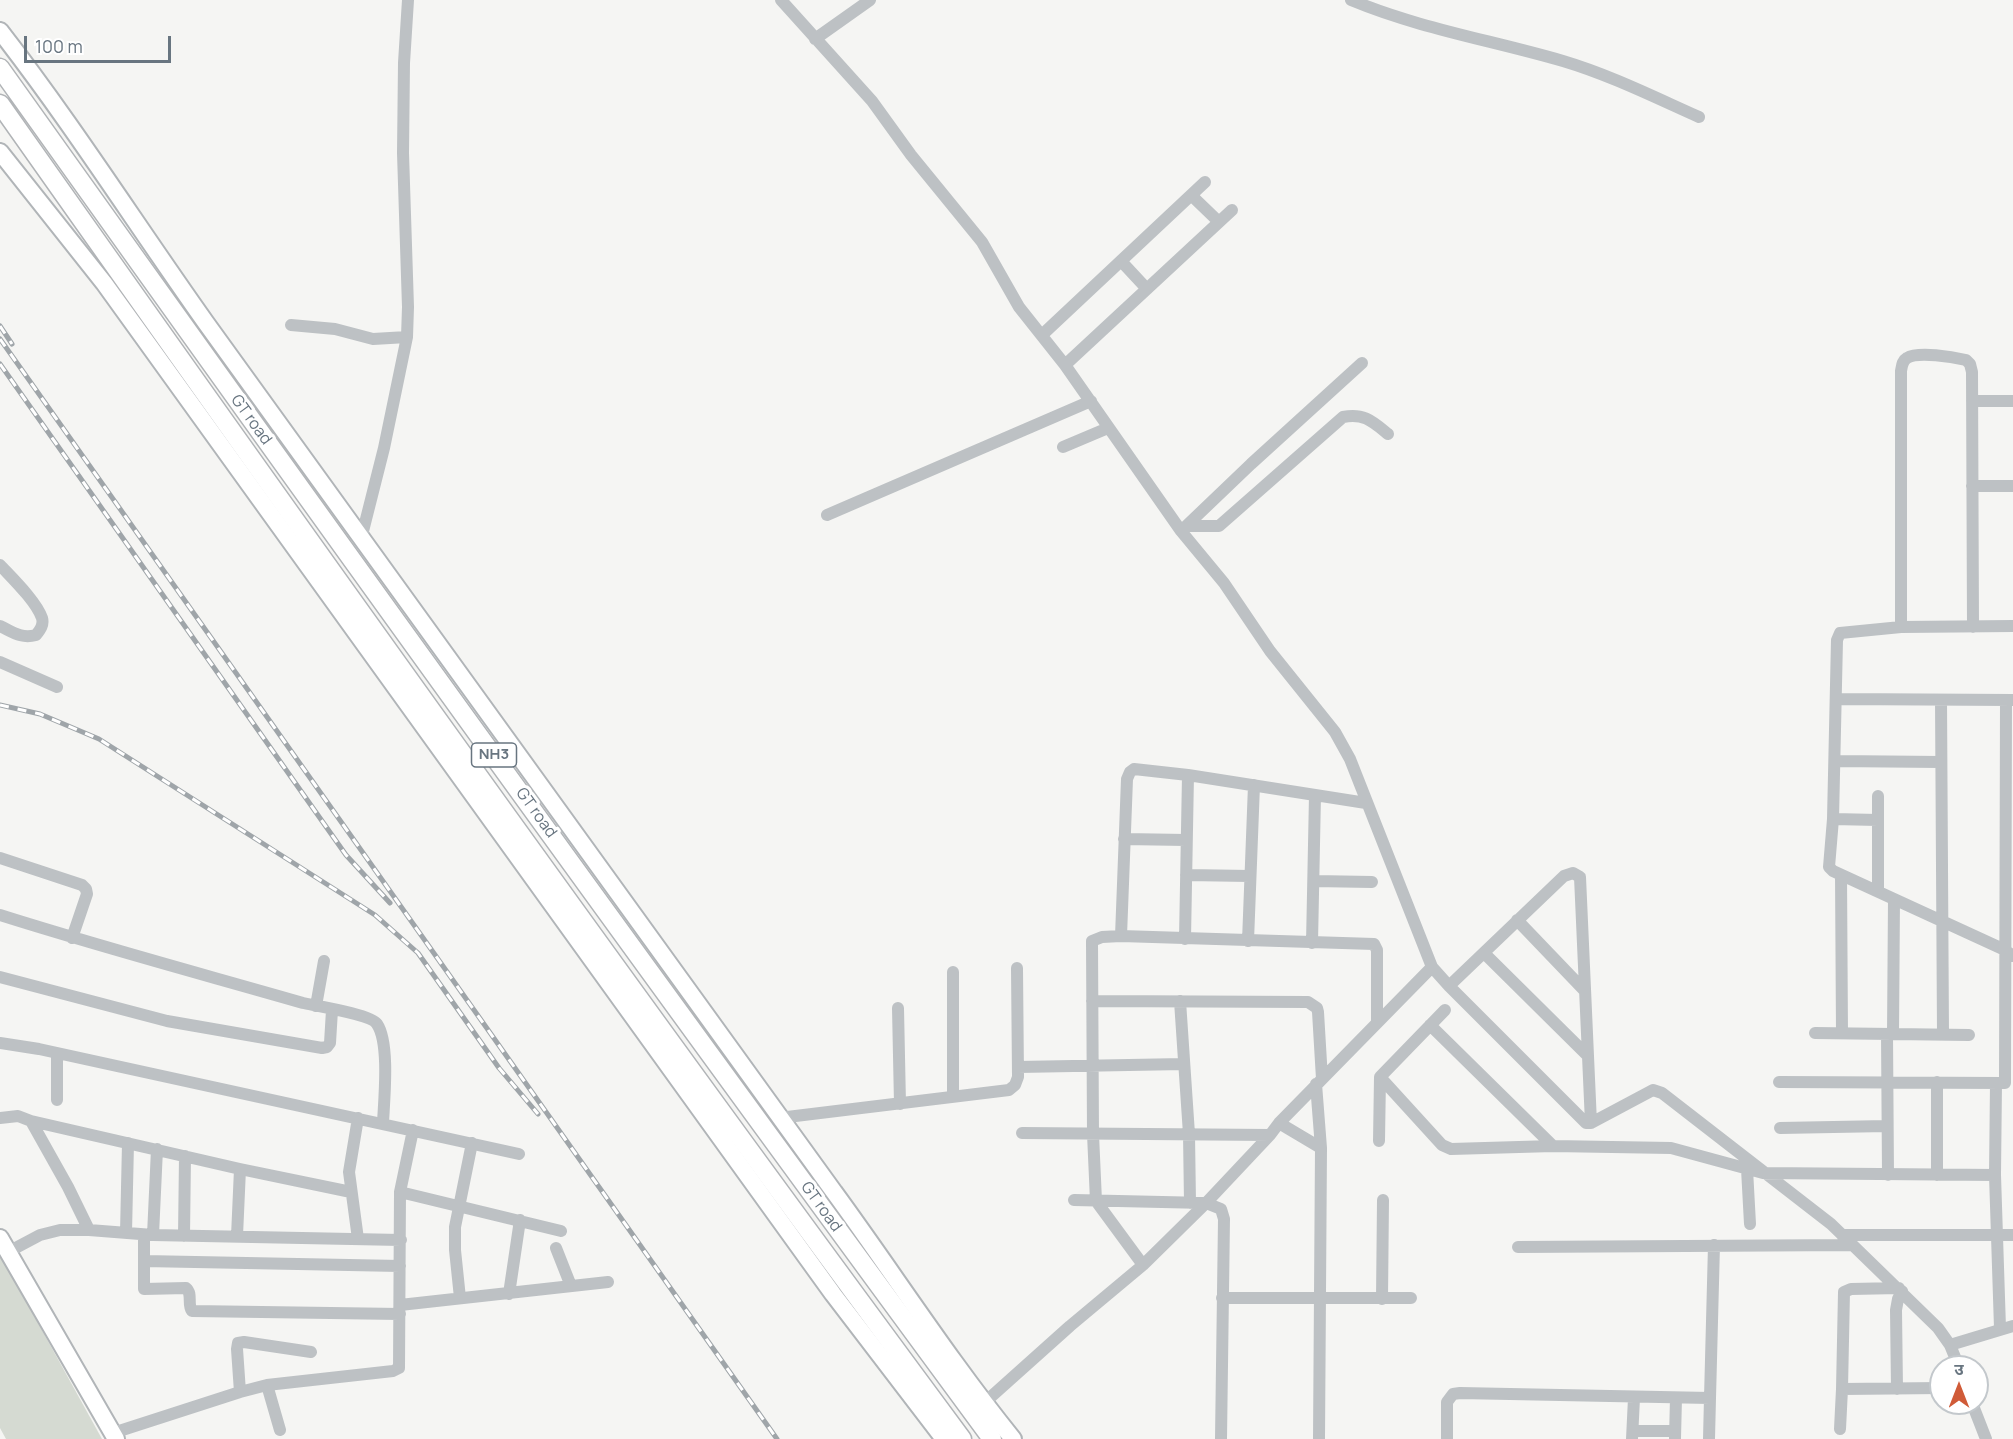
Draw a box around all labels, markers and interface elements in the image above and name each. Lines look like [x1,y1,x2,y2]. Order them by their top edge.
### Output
scale bar [27,24,174,62]
text: 100 m [35,34,83,58]
street label: GT road [226,391,276,449]
road number: NH3 [472,743,516,767]
street label: GT road [511,784,561,842]
street label: GT road [796,1178,846,1236]
north arrow [1929,1355,1989,1415]
text: उ [1954,1358,1964,1380]

